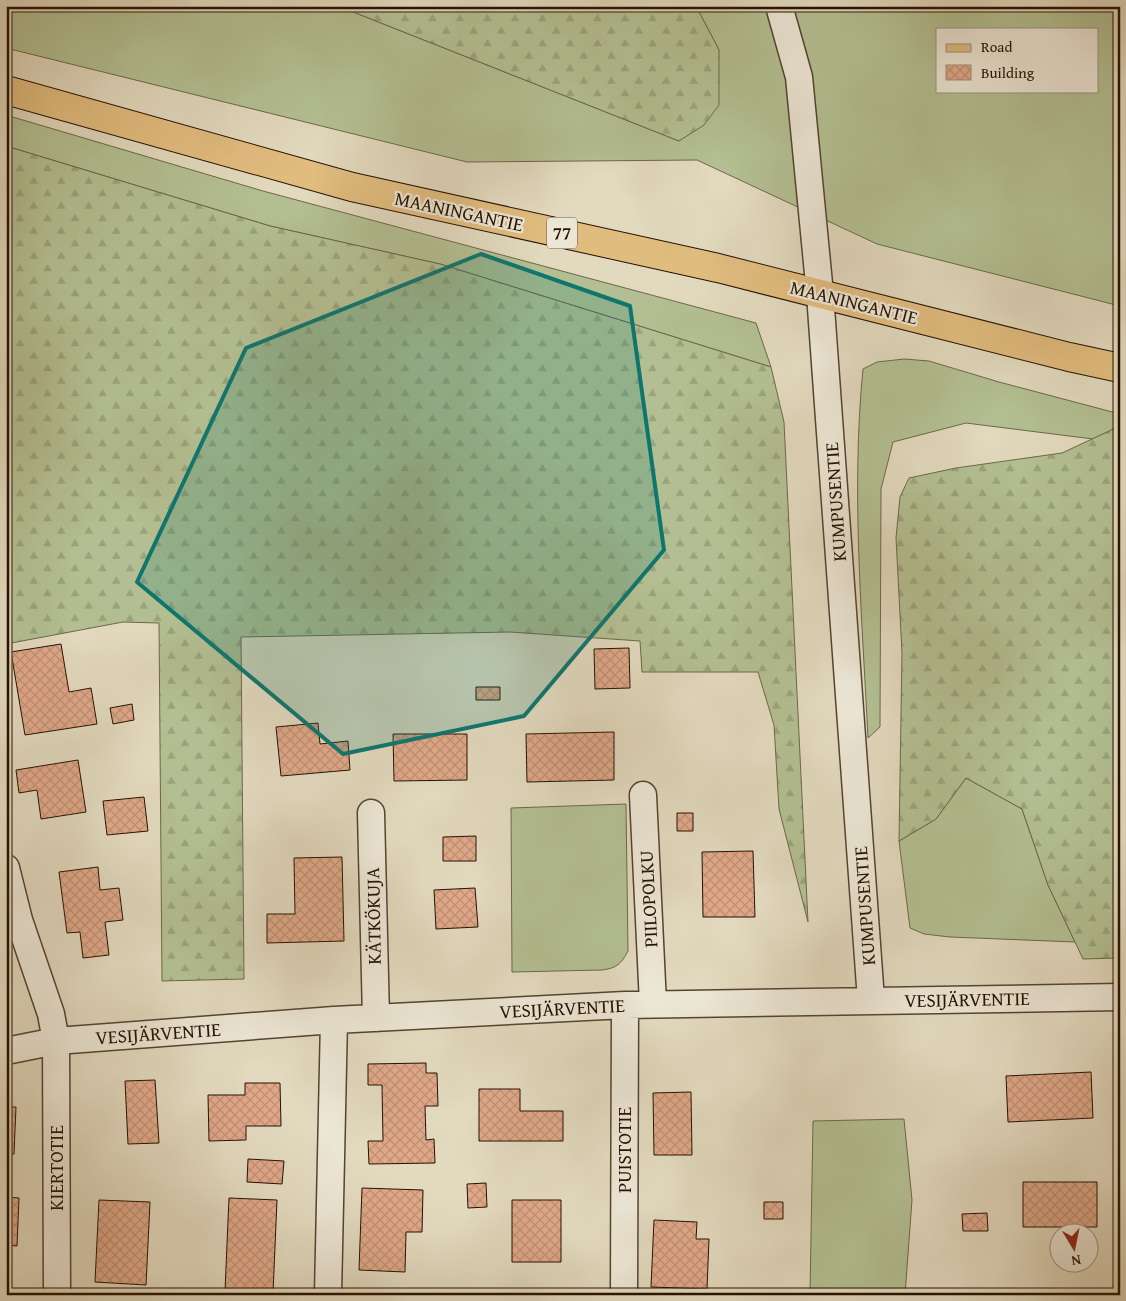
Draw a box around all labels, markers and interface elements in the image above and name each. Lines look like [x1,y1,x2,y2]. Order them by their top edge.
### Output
legend [936,28,1098,92]
text: Road [981,36,1012,57]
text: Building [981,62,1035,83]
street label: MAANINGANTIE [392,184,526,238]
road number: 77 [547,218,577,248]
street label: MAANINGANTIE [787,273,921,331]
street label: KUMPUSENTIE [817,441,853,563]
street label: KUMPUSENTIE [846,845,882,967]
street label: PIILOPOLKU [631,850,665,948]
street label: KÄTKÖKUJA [358,867,388,965]
street label: VESIJÄRVENTIE [904,984,1030,1014]
street label: VESIJÄRVENTIE [499,991,626,1025]
street label: VESIJÄRVENTIE [94,1015,222,1051]
street label: PUISTOTIE [610,1107,638,1193]
street label: KIERTOTIE [42,1125,70,1211]
north arrow [1048,1224,1098,1274]
text: N [1069,1250,1083,1272]

